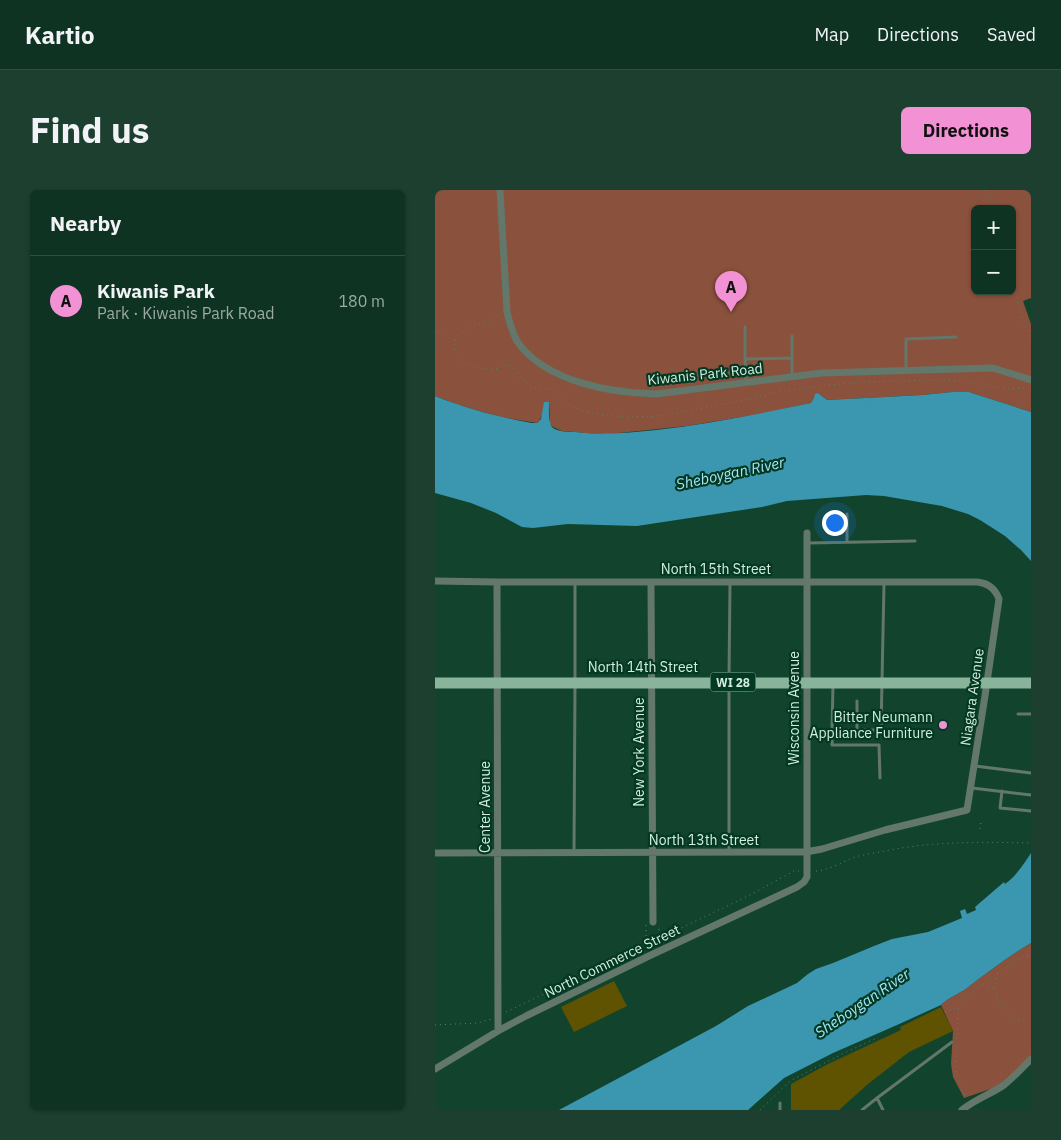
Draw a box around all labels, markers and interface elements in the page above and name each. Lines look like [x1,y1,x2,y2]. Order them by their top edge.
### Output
text: Kartio [25,19,95,51]
text: Map [814,23,849,46]
text: Directions [877,23,959,46]
text: Saved [987,23,1036,46]
text: Find us [30,107,149,153]
button: Directions [901,107,1031,154]
map controls [971,205,1016,295]
button: + [971,205,1016,250]
text: Nearby [50,209,121,237]
button: − [971,250,1016,295]
pin: A [715,271,747,312]
text: Kiwanis Park [97,279,215,303]
text: A [61,291,71,311]
text: 180 m [338,291,385,311]
text: Park · Kiwanis Park Road [97,303,275,323]
street label: Kiwanis Park Road [646,359,764,389]
water label: Sheboygan River [674,452,786,494]
your location [822,510,848,536]
street label: North 15th Street [661,560,771,578]
street label: Niagara Avenue [956,647,988,747]
street label: Wisconsin Avenue [785,651,803,765]
street label: North 14th Street [588,658,698,676]
road number: WI 28 [711,672,755,692]
street label: New York Avenue [630,697,648,807]
place label: Bitter Neumann Appliance Furniture [809,708,933,742]
marker: Bitter Neumann Appliance Furniture [937,719,949,731]
street label: Center Avenue [476,761,494,853]
street label: North 13th Street [649,831,759,849]
street label: North Commerce Street [541,920,683,1002]
water label: Sheboygan River [811,964,913,1042]

